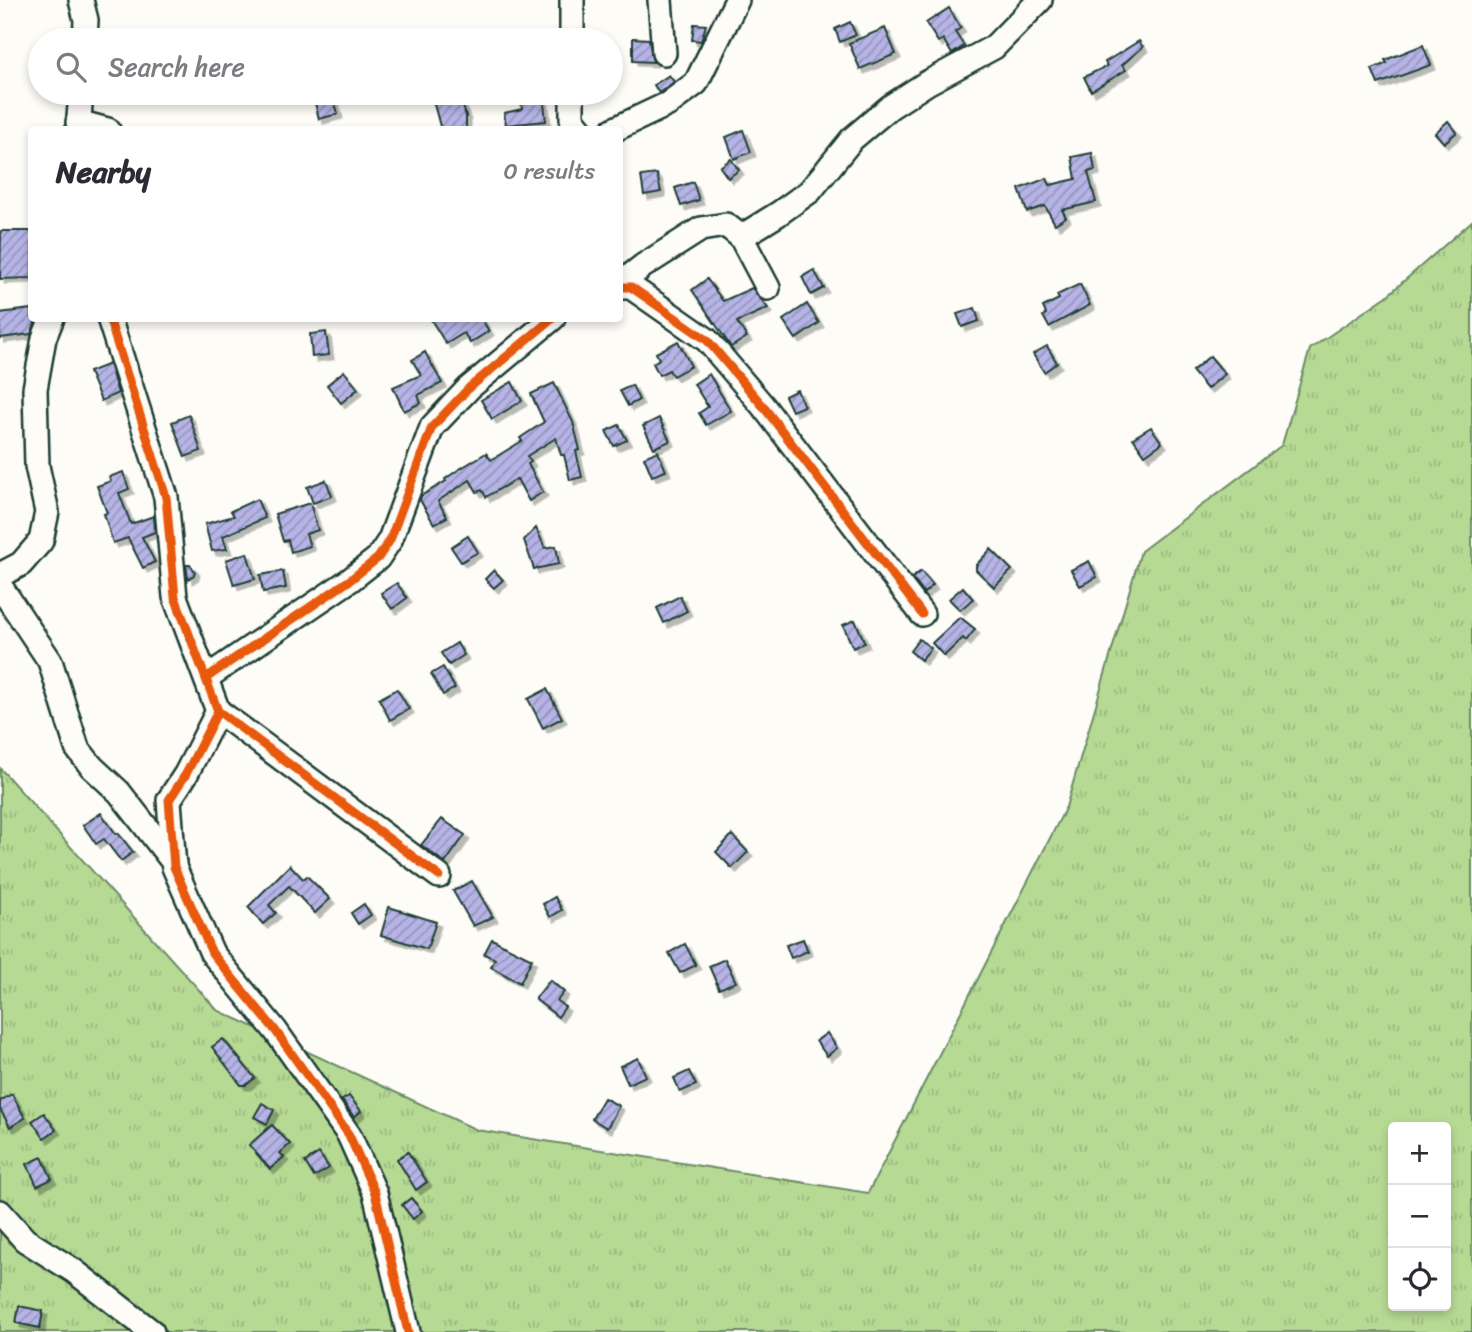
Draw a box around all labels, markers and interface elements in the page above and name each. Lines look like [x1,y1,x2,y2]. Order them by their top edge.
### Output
search box [28,28,623,105]
text: Search here [108,44,245,90]
icon: search [52,48,90,86]
text: Nearby [56,145,151,199]
text: 0 results [503,151,595,192]
map controls [1388,1122,1451,1311]
button: + [1388,1122,1451,1185]
button: − [1388,1185,1451,1248]
button: locate [1388,1248,1451,1311]

